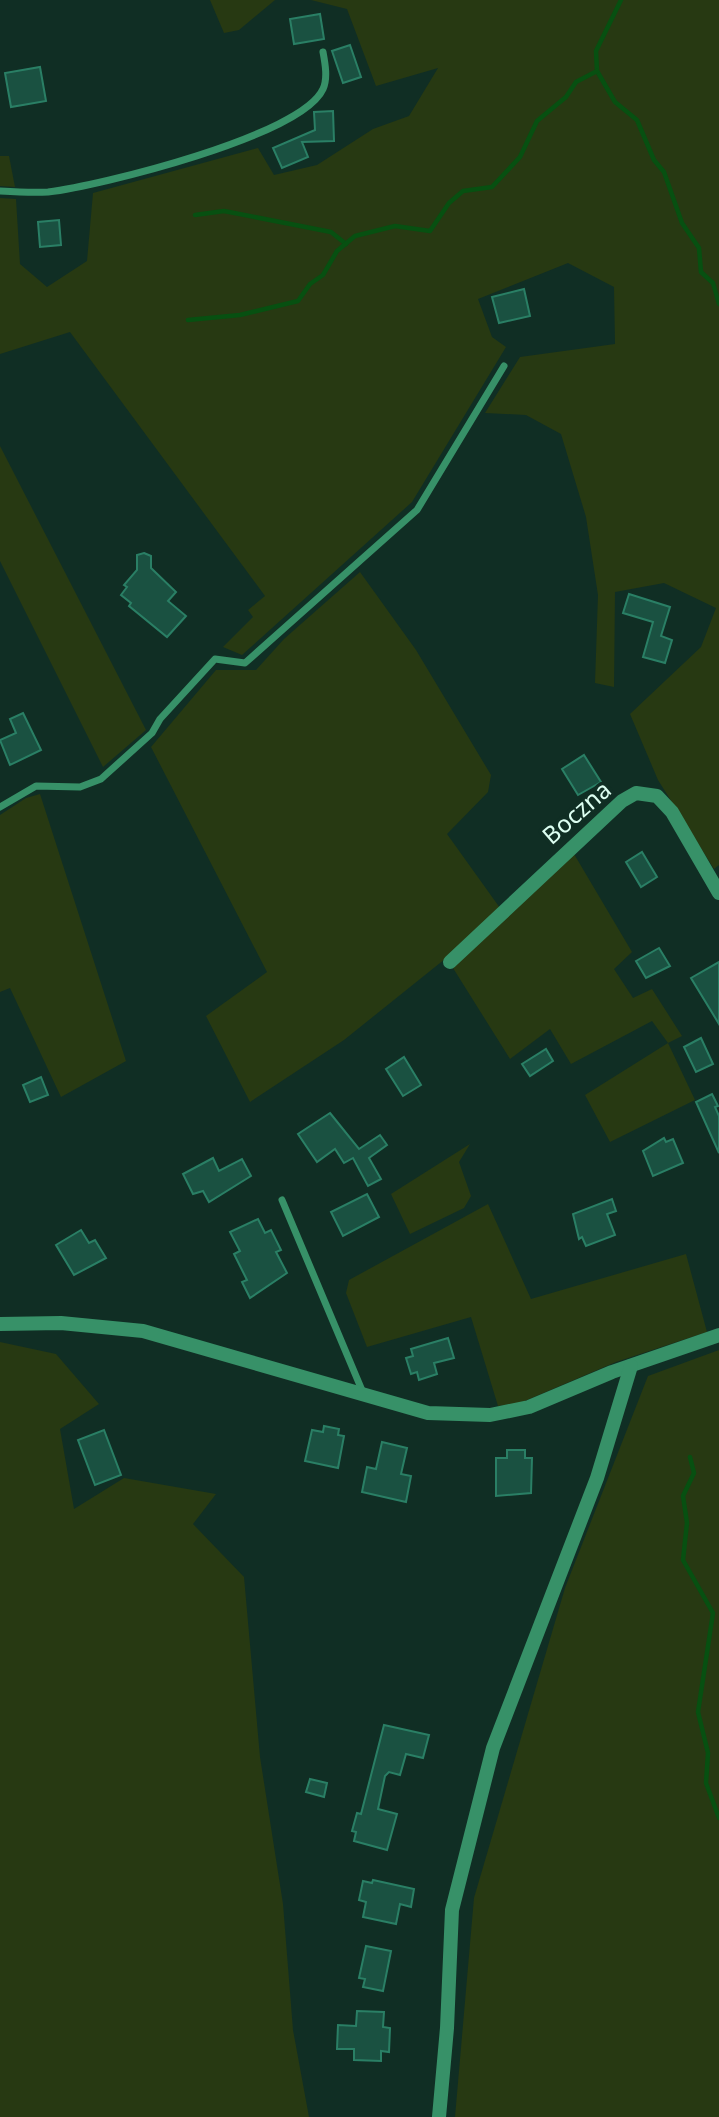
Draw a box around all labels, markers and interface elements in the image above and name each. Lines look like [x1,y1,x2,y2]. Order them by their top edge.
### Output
street label: Boczna [535,773,617,851]

